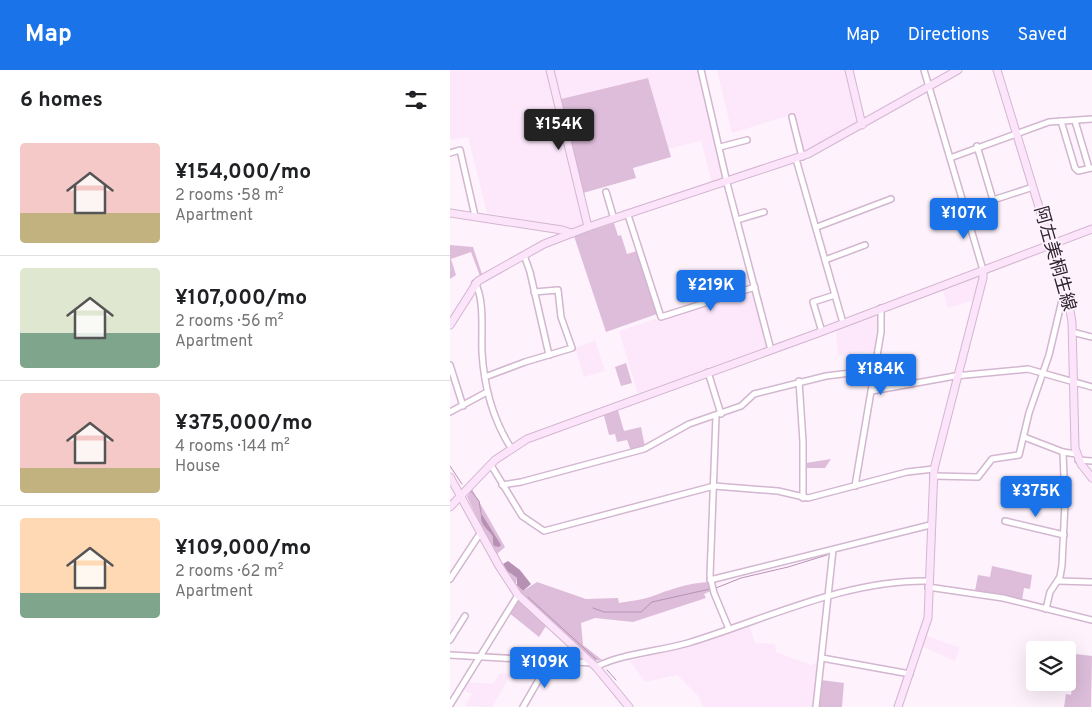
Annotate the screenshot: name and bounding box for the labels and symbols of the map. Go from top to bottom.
pin: ¥154K [524,108,594,151]
pin: ¥107K [929,198,999,240]
street label: 阿左美桐生線 [1028,204,1080,314]
pin: ¥219K [676,270,746,312]
pin: ¥184K [846,354,916,396]
pin: ¥375K [1001,476,1071,518]
pin: ¥109K [510,646,580,689]

